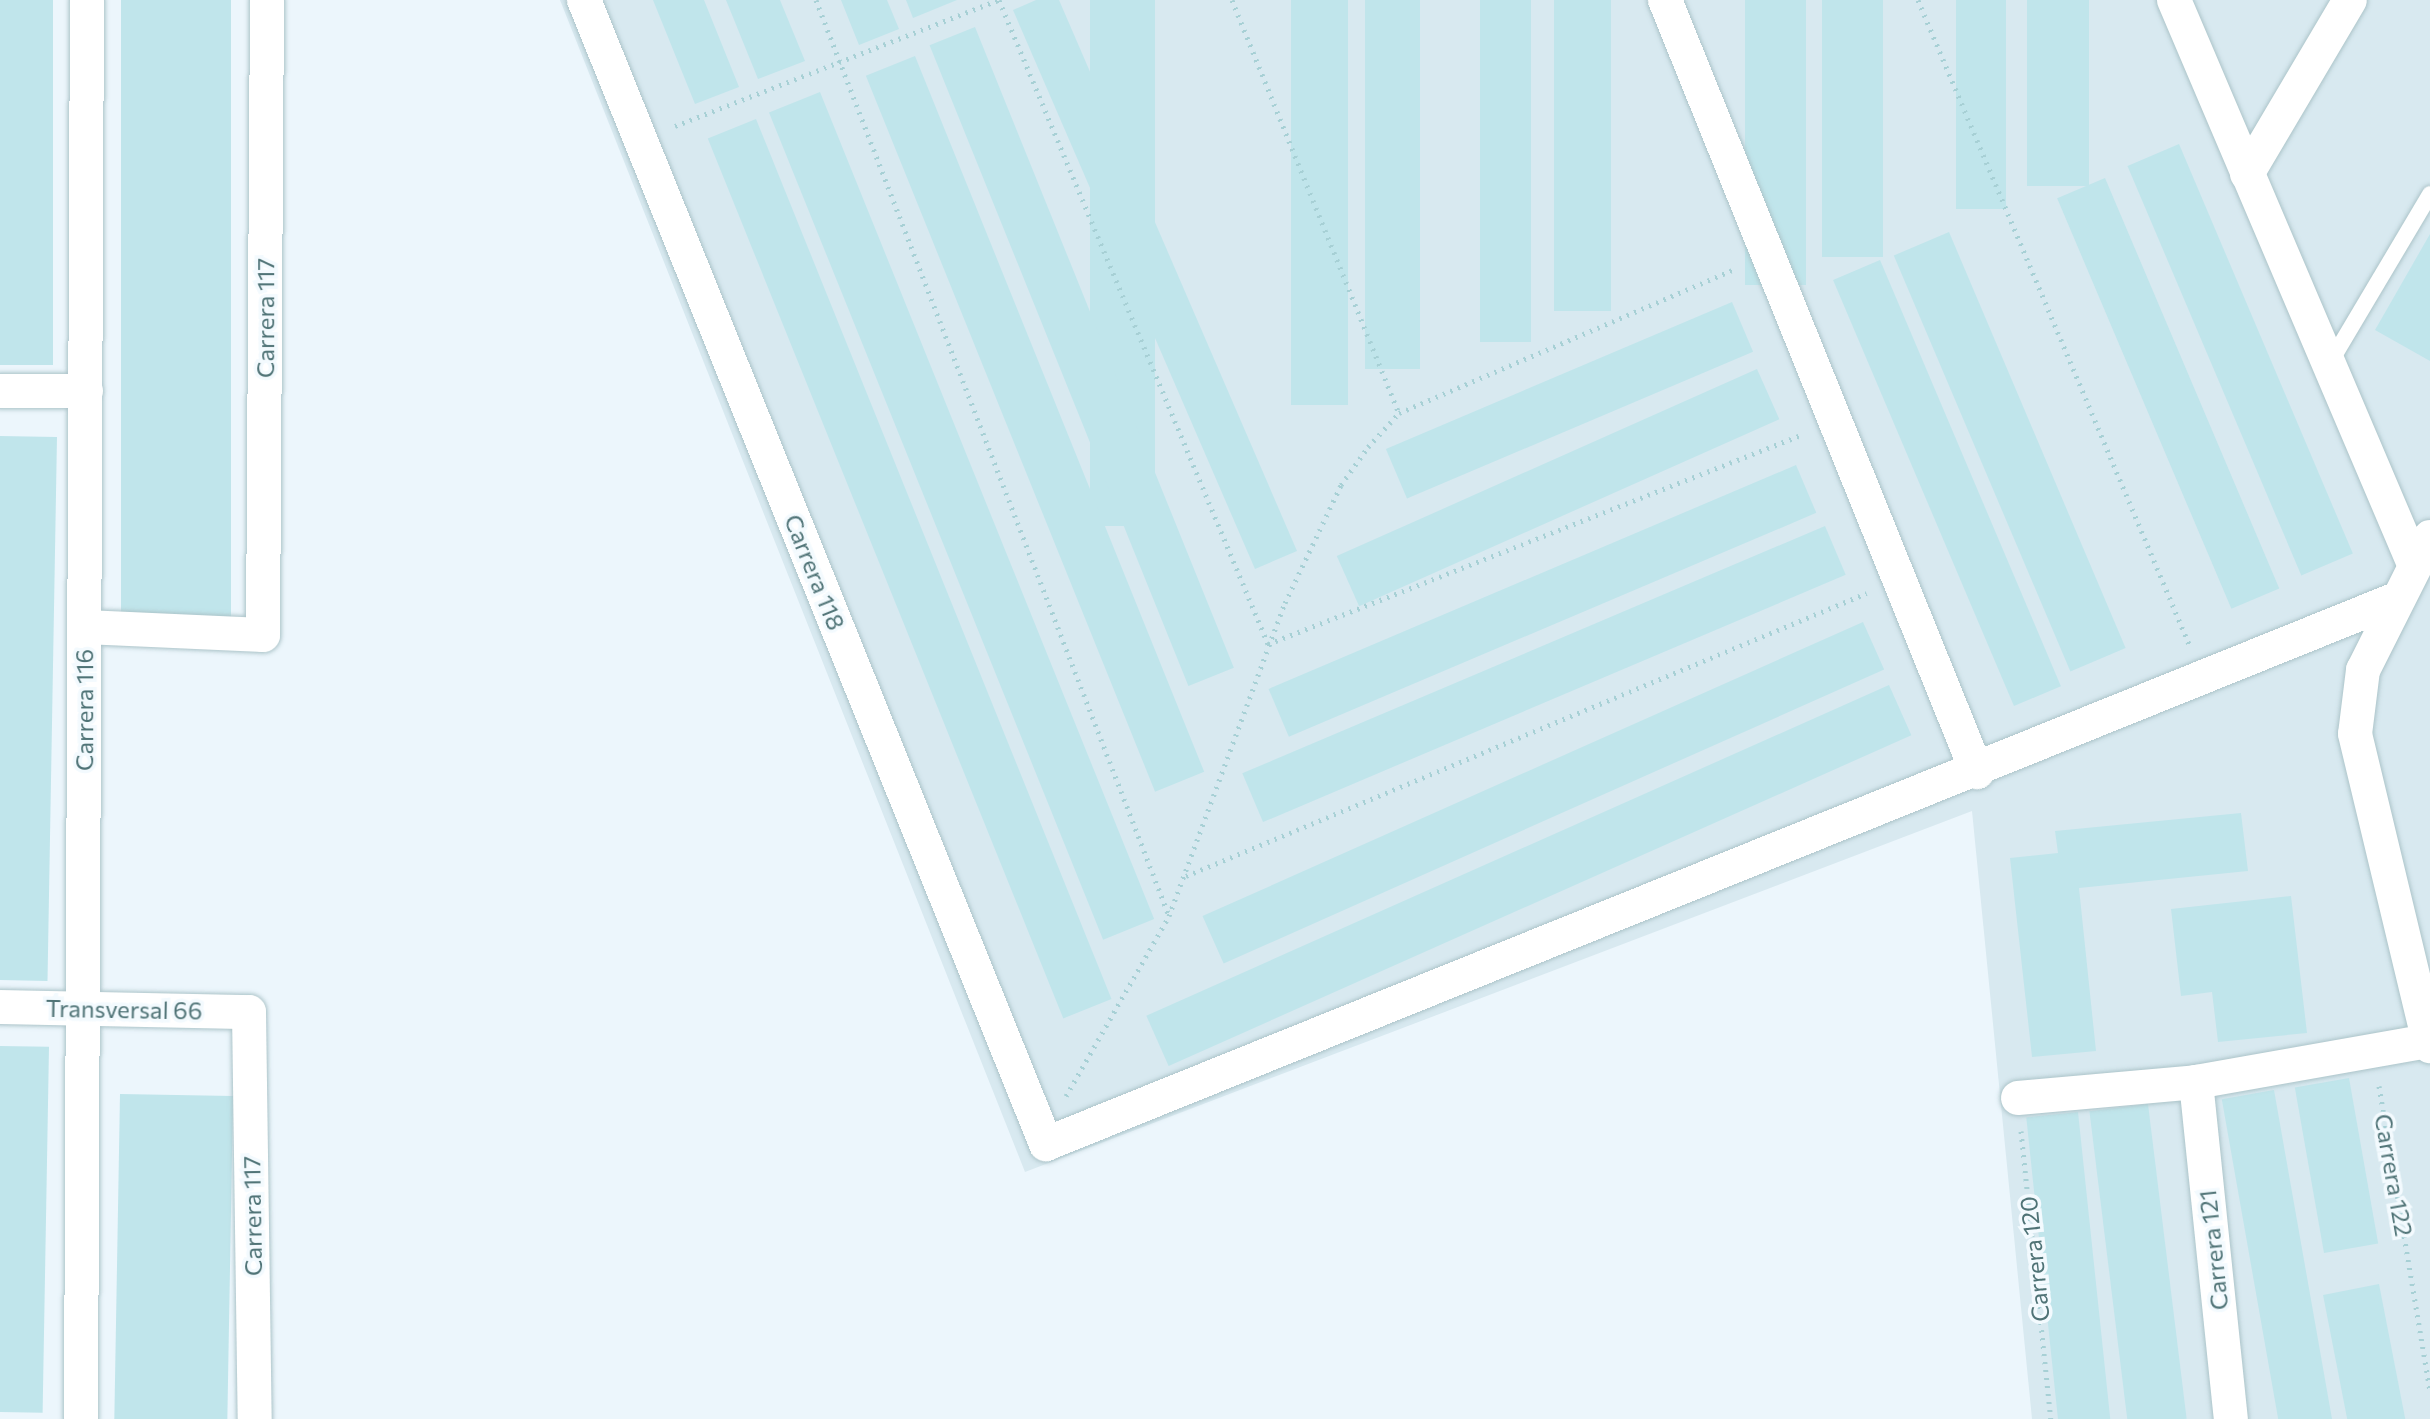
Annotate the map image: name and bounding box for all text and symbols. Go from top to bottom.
street label: Carrera 117 [251,258,279,378]
street label: Carrera 118 [779,510,851,634]
street label: Carrera 116 [70,649,98,771]
street label: Transversal 66 [45,993,203,1025]
street label: Carrera 122 [2369,1112,2419,1238]
street label: Carrera 117 [237,1156,267,1276]
street label: Carrera 121 [2192,1188,2234,1312]
street label: Carrera 120 [2013,1195,2055,1323]

